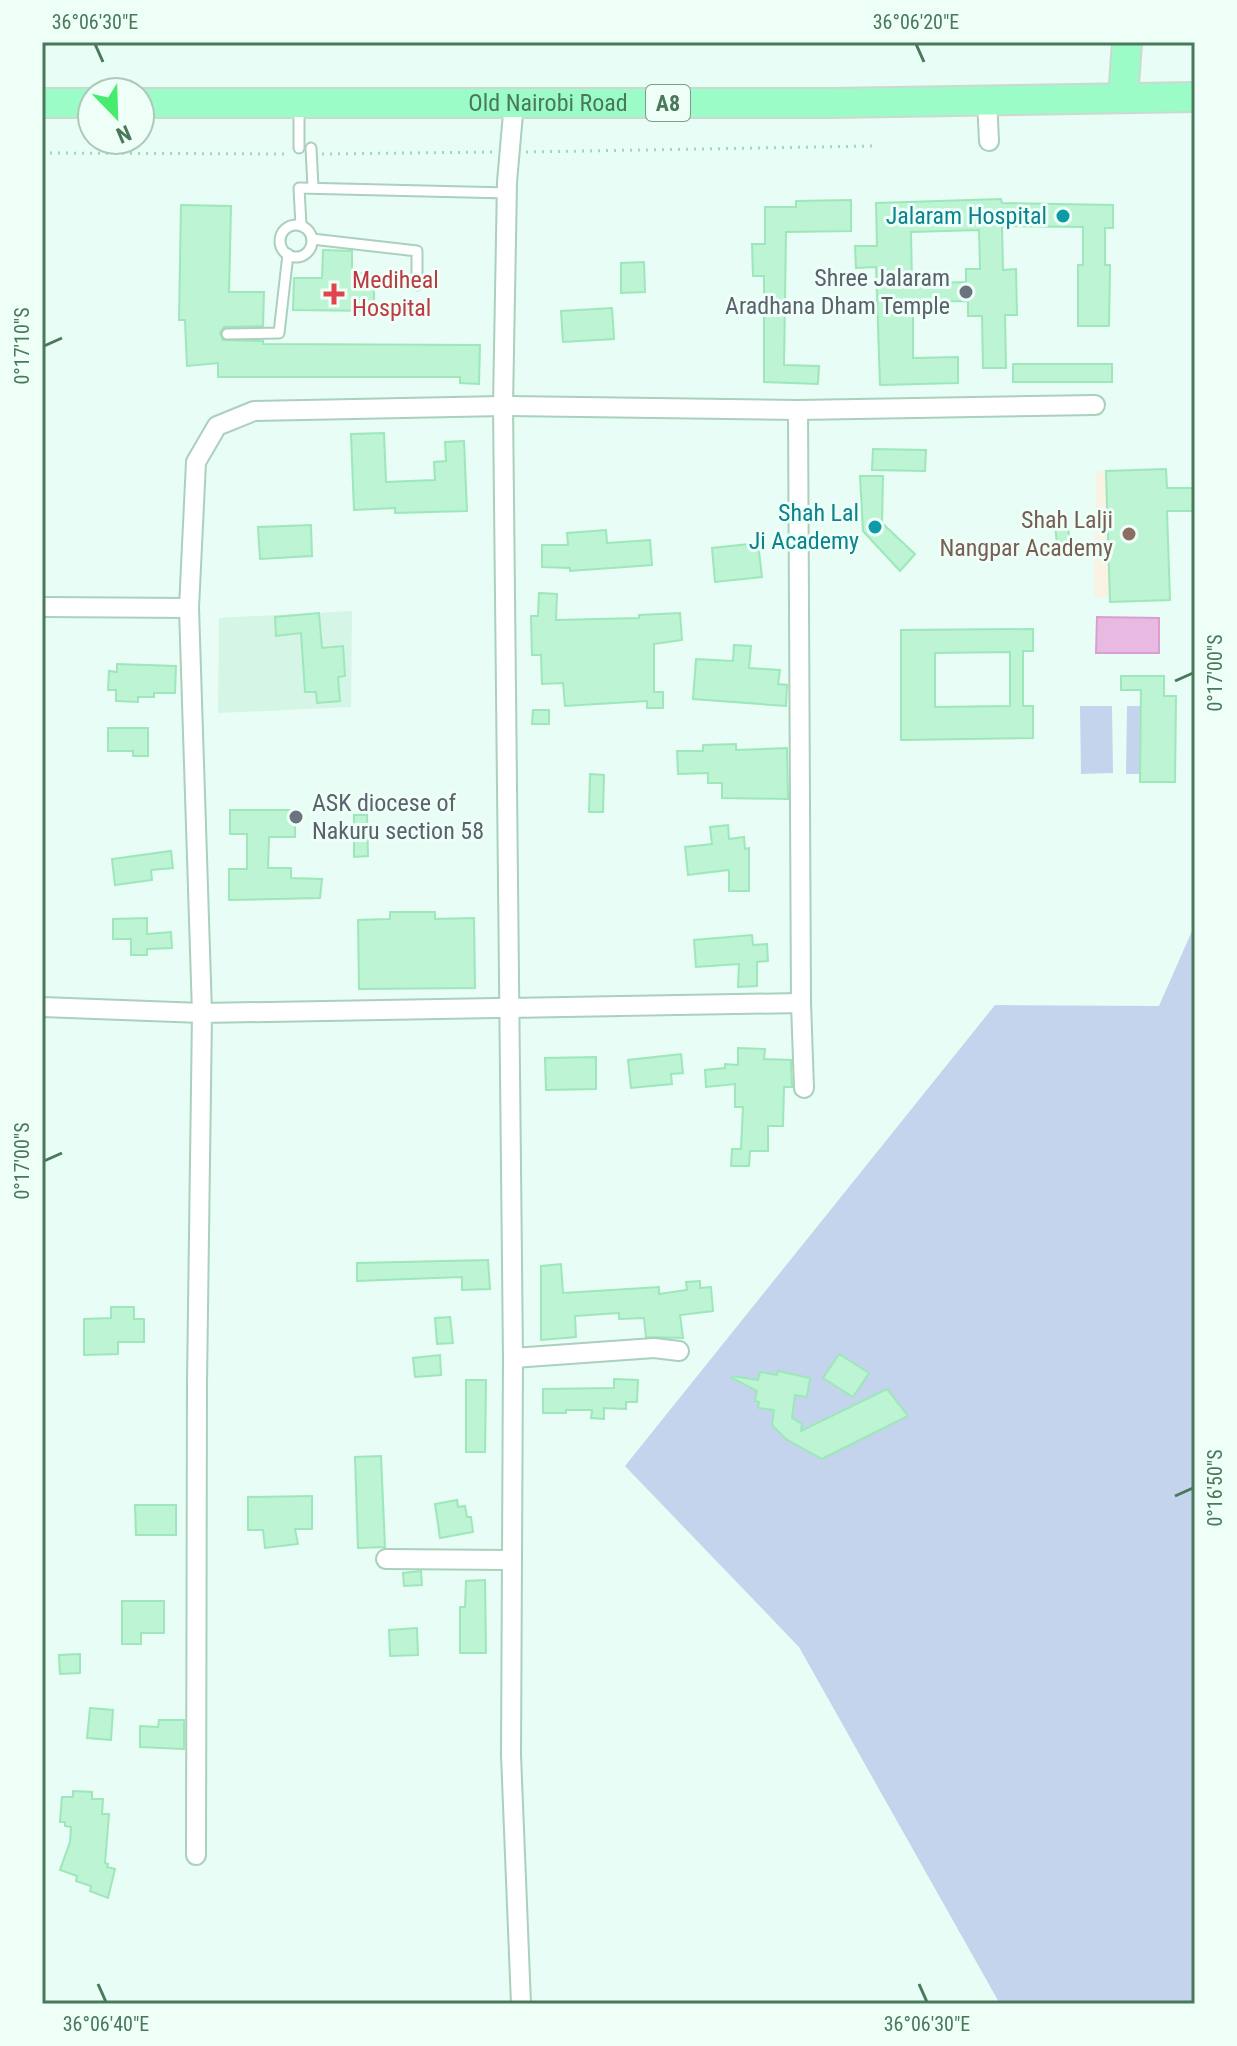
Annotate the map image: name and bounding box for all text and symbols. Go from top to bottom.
text: 36°06'30"E [52,10,138,34]
text: 36°06'20"E [873,10,959,34]
north arrow [76,76,156,156]
road number: A8 [646,85,690,121]
street label: Old Nairobi Road [468,89,628,117]
text: N [113,120,135,148]
place label: Jalaram Hospital [886,202,1047,230]
marker: Jalaram Hospital [1054,207,1072,225]
place label: Shree Jalaram Aradhana Dham Temple [725,264,950,320]
place label: Mediheal Hospital [352,266,439,322]
marker: Mediheal Hospital [323,283,345,305]
marker: Shree Jalaram Aradhana Dham Temple [957,283,975,301]
text: 0°17'10"S [10,307,34,385]
place label: Shah Lal Ji Academy [749,499,859,555]
place label: Shah Lalji Nangpar Academy [939,506,1113,562]
marker: Shah Lal Ji Academy [866,518,884,536]
marker: Shah Lalji Nangpar Academy [1120,525,1138,543]
text: 0°17'00"S [1203,634,1227,712]
place label: ASK diocese of Nakuru section 58 [312,789,484,845]
marker: ASK diocese of Nakuru section 58 [287,808,305,826]
text: 0°17'00"S [10,1122,34,1200]
text: 0°16'50"S [1203,1449,1227,1527]
text: 36°06'40"E [63,2012,149,2036]
text: 36°06'30"E [884,2012,970,2036]

